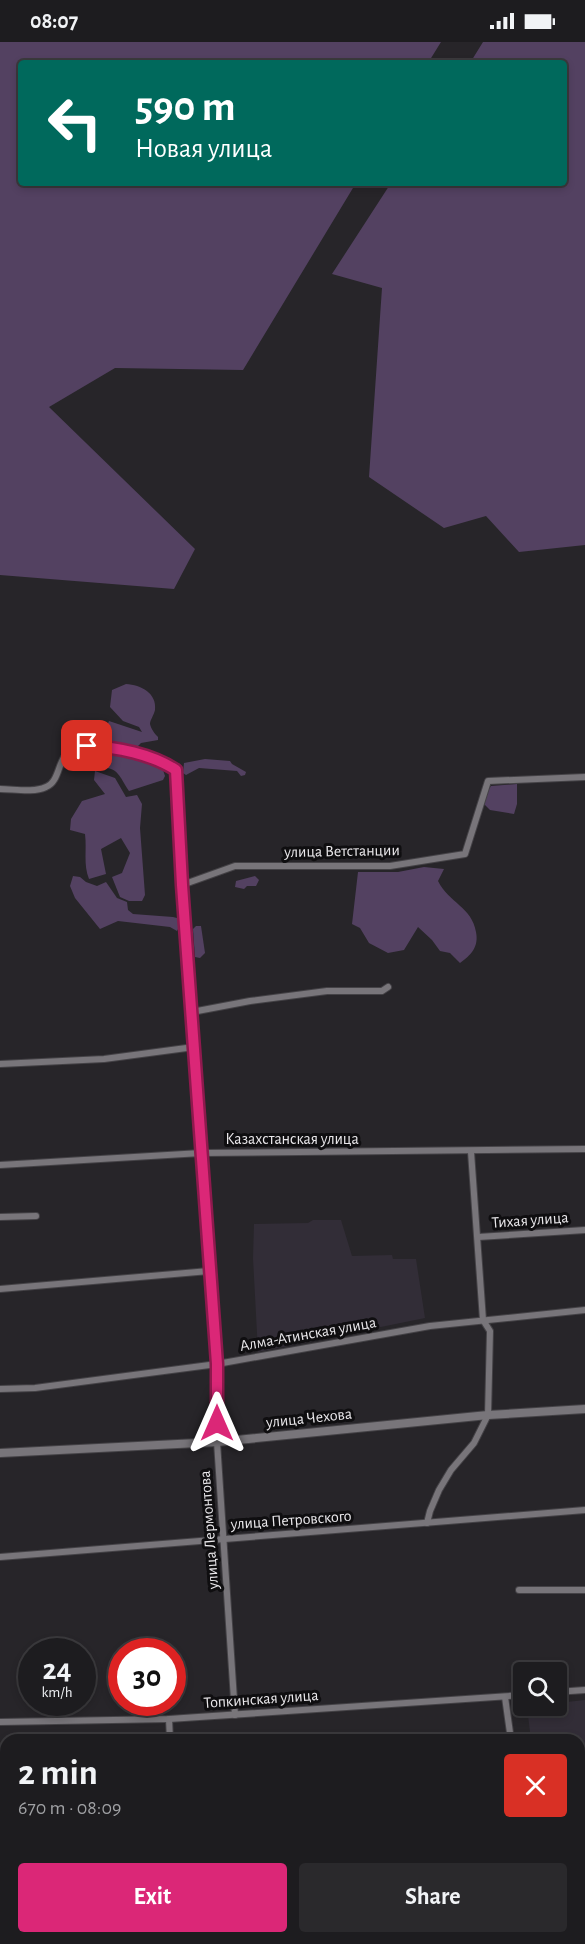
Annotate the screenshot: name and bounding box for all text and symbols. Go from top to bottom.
text: 08:07 [30,10,78,32]
icon: left [36,84,114,162]
text: 590 m [135,86,236,128]
text: Новая улица [135,135,272,162]
pin [61,720,112,771]
icon: arrive [70,729,103,762]
street label: улица Ветстанции [283,842,400,861]
street label: Казахстанская улица [225,1131,359,1148]
street label: Тихая улица [491,1209,569,1232]
street label: Алма-Атинская улица [239,1314,378,1355]
position arrow [185,1391,249,1455]
street label: улица Чехова [264,1406,353,1432]
street label: улица Лермонтова [197,1470,222,1591]
street label: улица Петровского [229,1508,352,1533]
speed limit sign: 30 [108,1638,186,1716]
text: 24 [42,1655,72,1685]
map controls [513,1662,567,1716]
button: search [513,1662,567,1716]
text: km/h [42,1685,72,1700]
street label: Топкинская улица [203,1687,319,1712]
button: close [504,1754,567,1817]
text: 2 min [18,1755,98,1791]
text: 670 m · 08:09 [18,1798,121,1818]
button: Exit [18,1863,287,1932]
button: Share [299,1863,567,1932]

